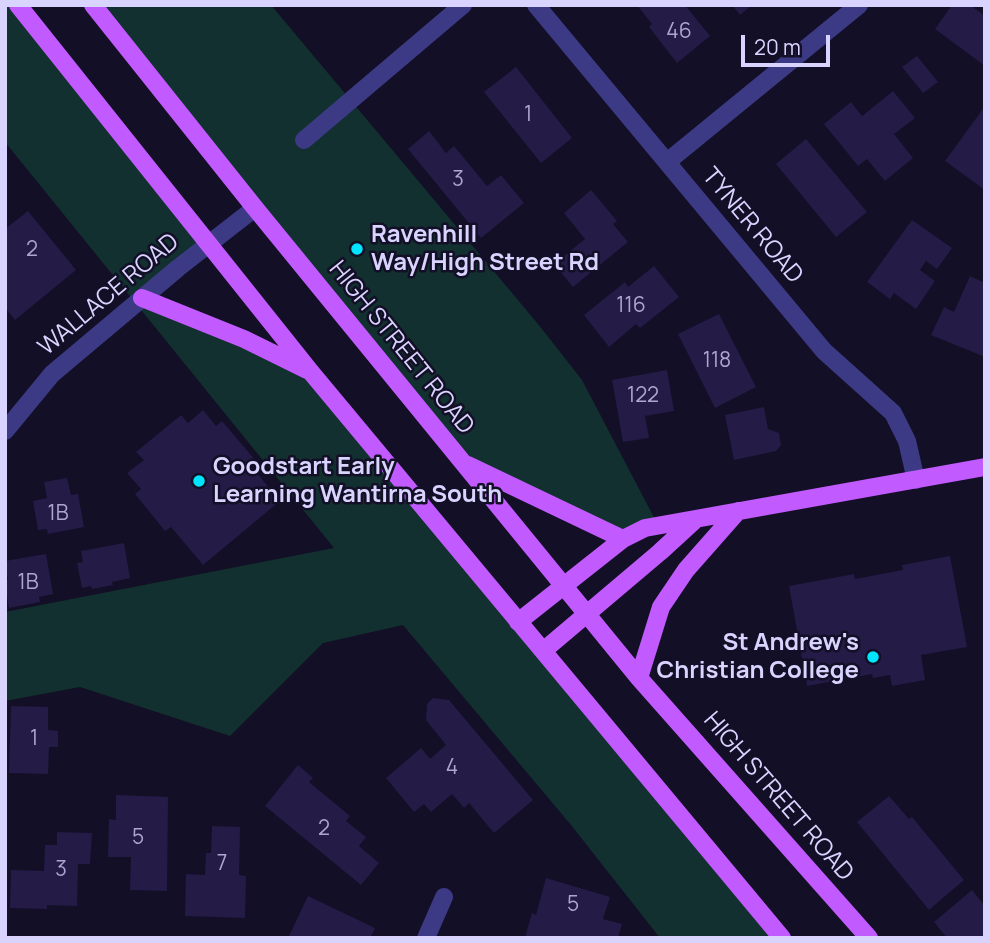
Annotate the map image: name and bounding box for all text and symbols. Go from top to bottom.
house number: 46 [666,19,692,45]
scale bar [745,21,834,65]
text: 20 m [754,33,801,61]
house number: 1 [524,102,532,128]
street label: TYNER ROAD [695,162,809,290]
house number: 3 [452,167,464,193]
place label: Ravenhill Way/High Street Rd [371,221,599,277]
street label: WALLACE ROAD [33,228,185,362]
house number: 2 [26,237,38,263]
marker: Ravenhill Way/High Street Rd [349,241,365,257]
street label: HIGH STREET ROAD [322,256,480,440]
house number: 116 [616,293,646,319]
house number: 118 [703,348,731,374]
house number: 122 [627,383,659,409]
place label: Goodstart Early Learning Wantirna South [213,453,502,509]
marker: Goodstart Early Learning Wantirna South [191,473,207,489]
house number: 1B [47,501,69,527]
house number: 1B [17,570,39,596]
place label: St Andrew's Christian College [657,629,859,685]
marker: St Andrew's Christian College [865,649,881,665]
street label: HIGH STREET ROAD [697,707,859,887]
house number: 1 [30,726,38,752]
house number: 4 [446,755,458,781]
house number: 2 [318,816,330,842]
house number: 5 [132,825,144,851]
house number: 7 [217,851,227,877]
house number: 3 [55,857,67,883]
house number: 5 [567,892,579,918]

